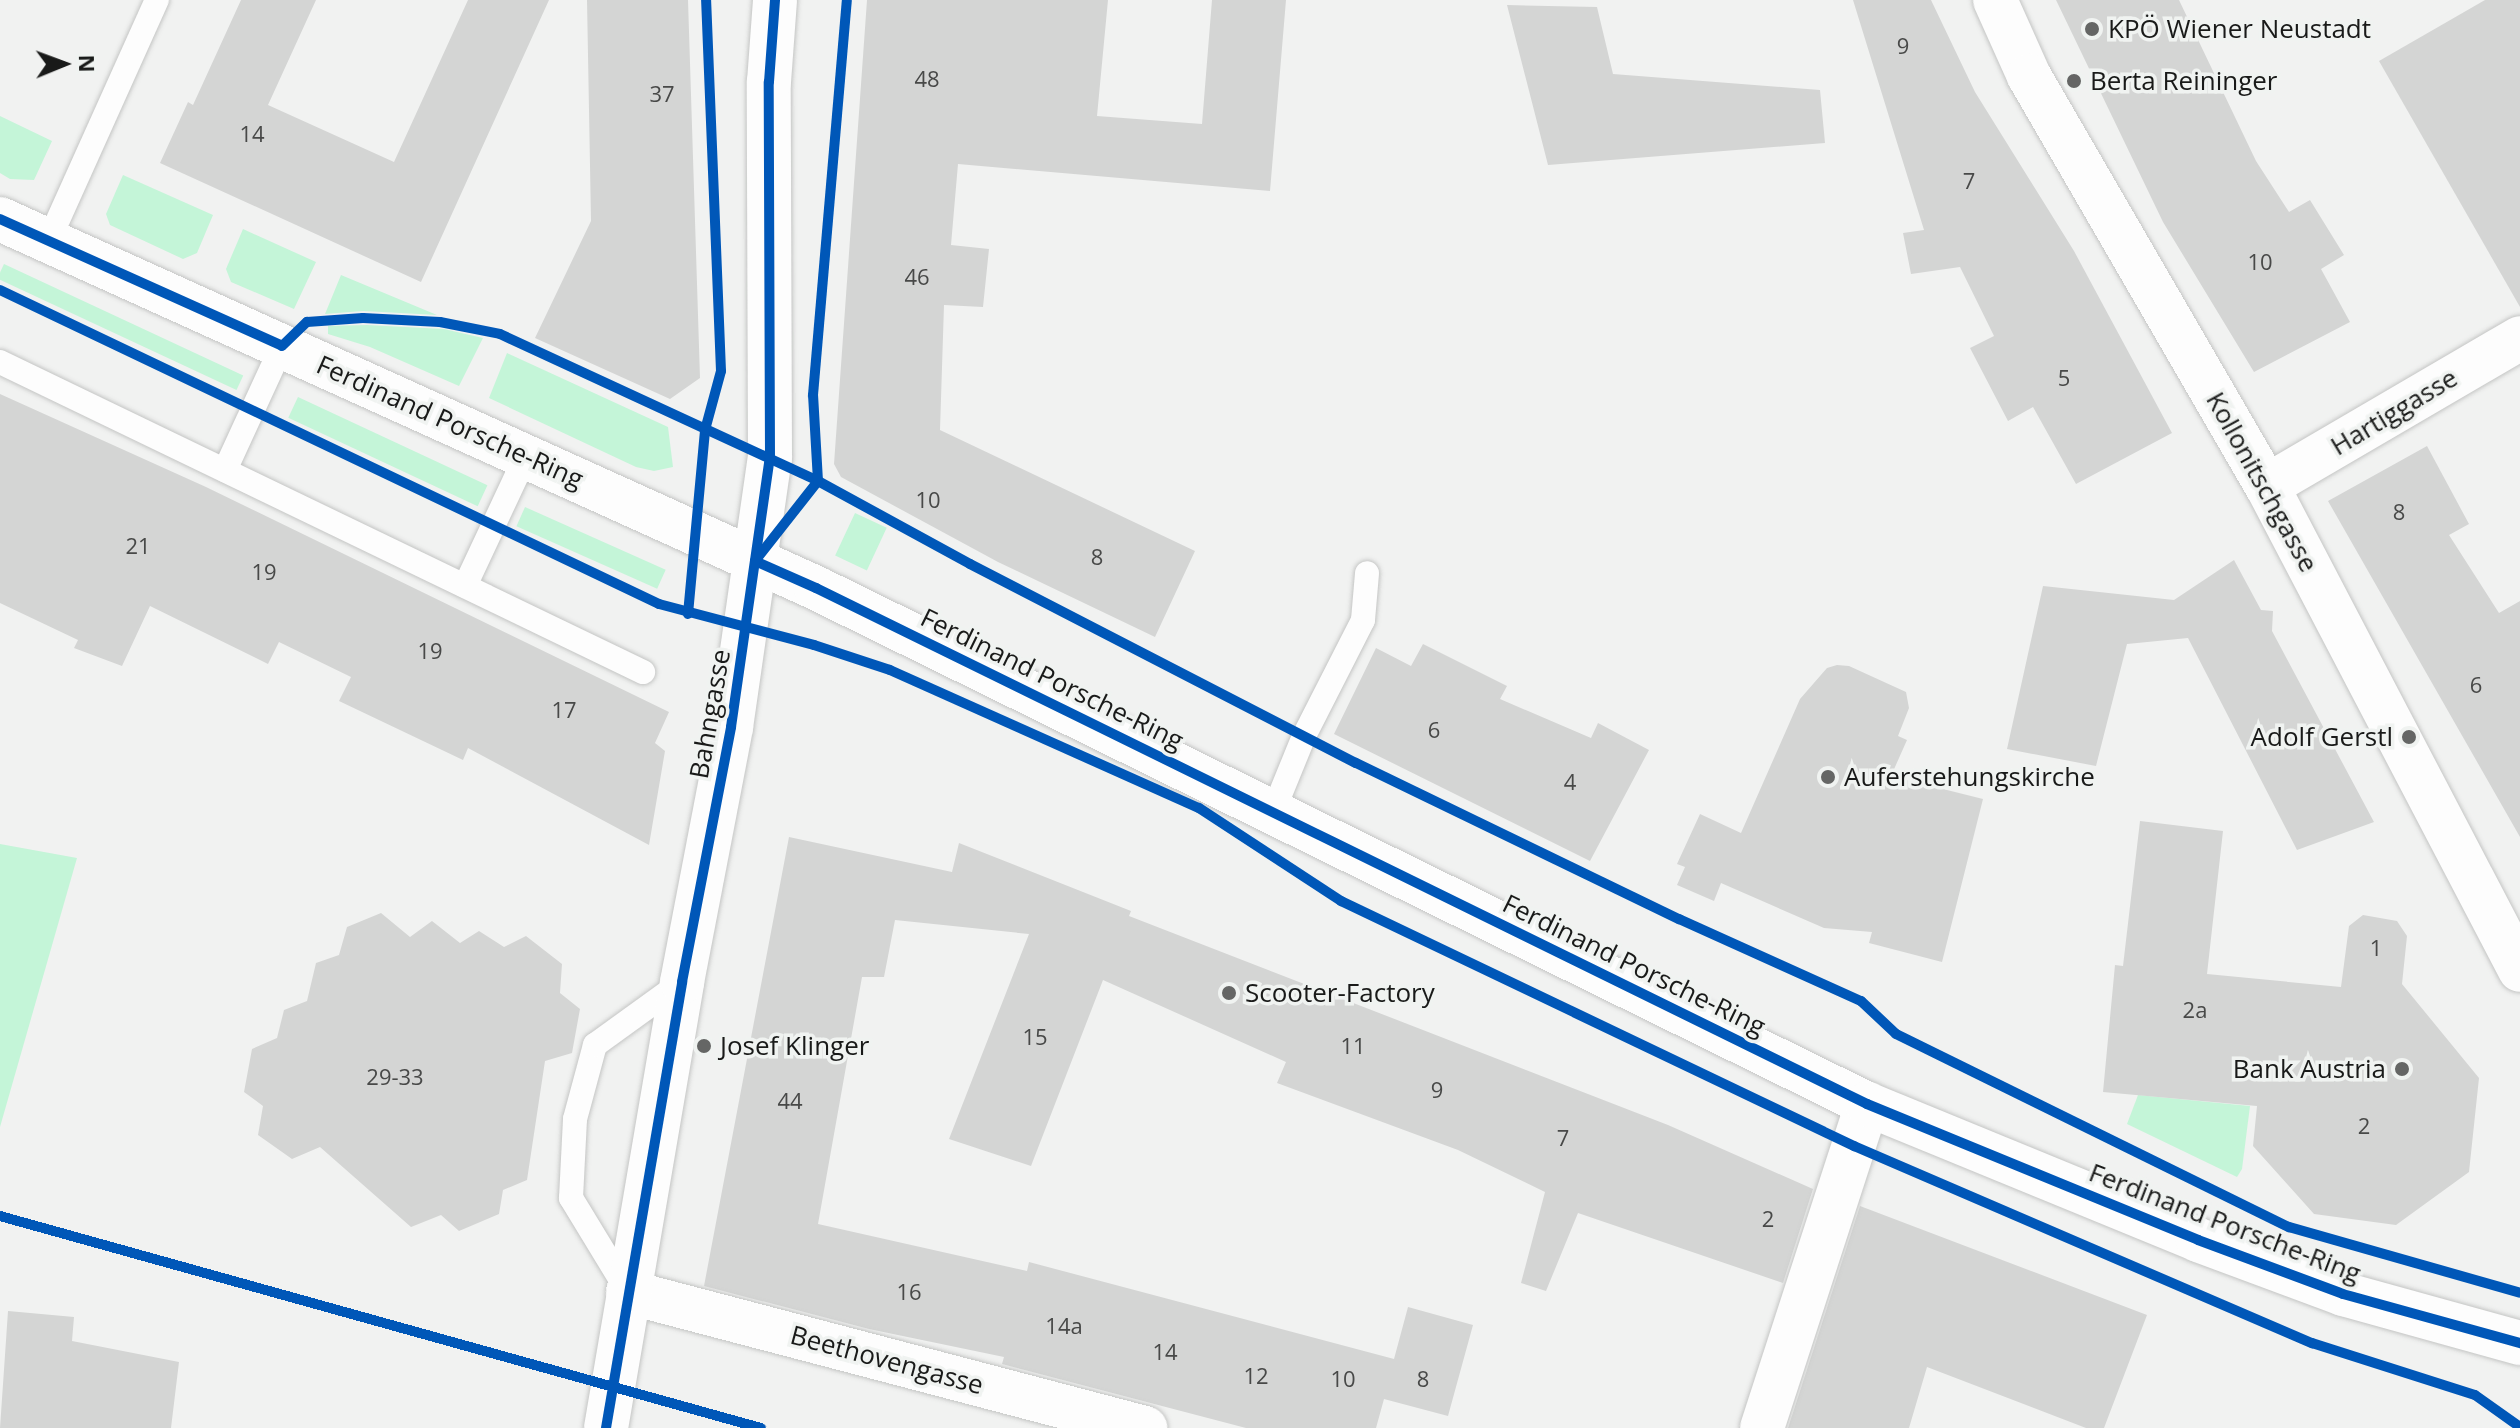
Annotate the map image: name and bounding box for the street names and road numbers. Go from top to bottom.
street label: Ferdinand Porsche-Ring [312,349,588,495]
street label: Hartiggasse [2325,362,2463,462]
street label: Kollonitschgasse [2200,387,2324,577]
street label: Ferdinand Porsche-Ring [916,602,1188,756]
street label: Bahngasse [683,647,737,781]
street label: Ferdinand Porsche-Ring [1498,888,1770,1042]
street label: Ferdinand Porsche-Ring [2085,1157,2365,1289]
street label: Beethovengasse [787,1319,987,1401]

